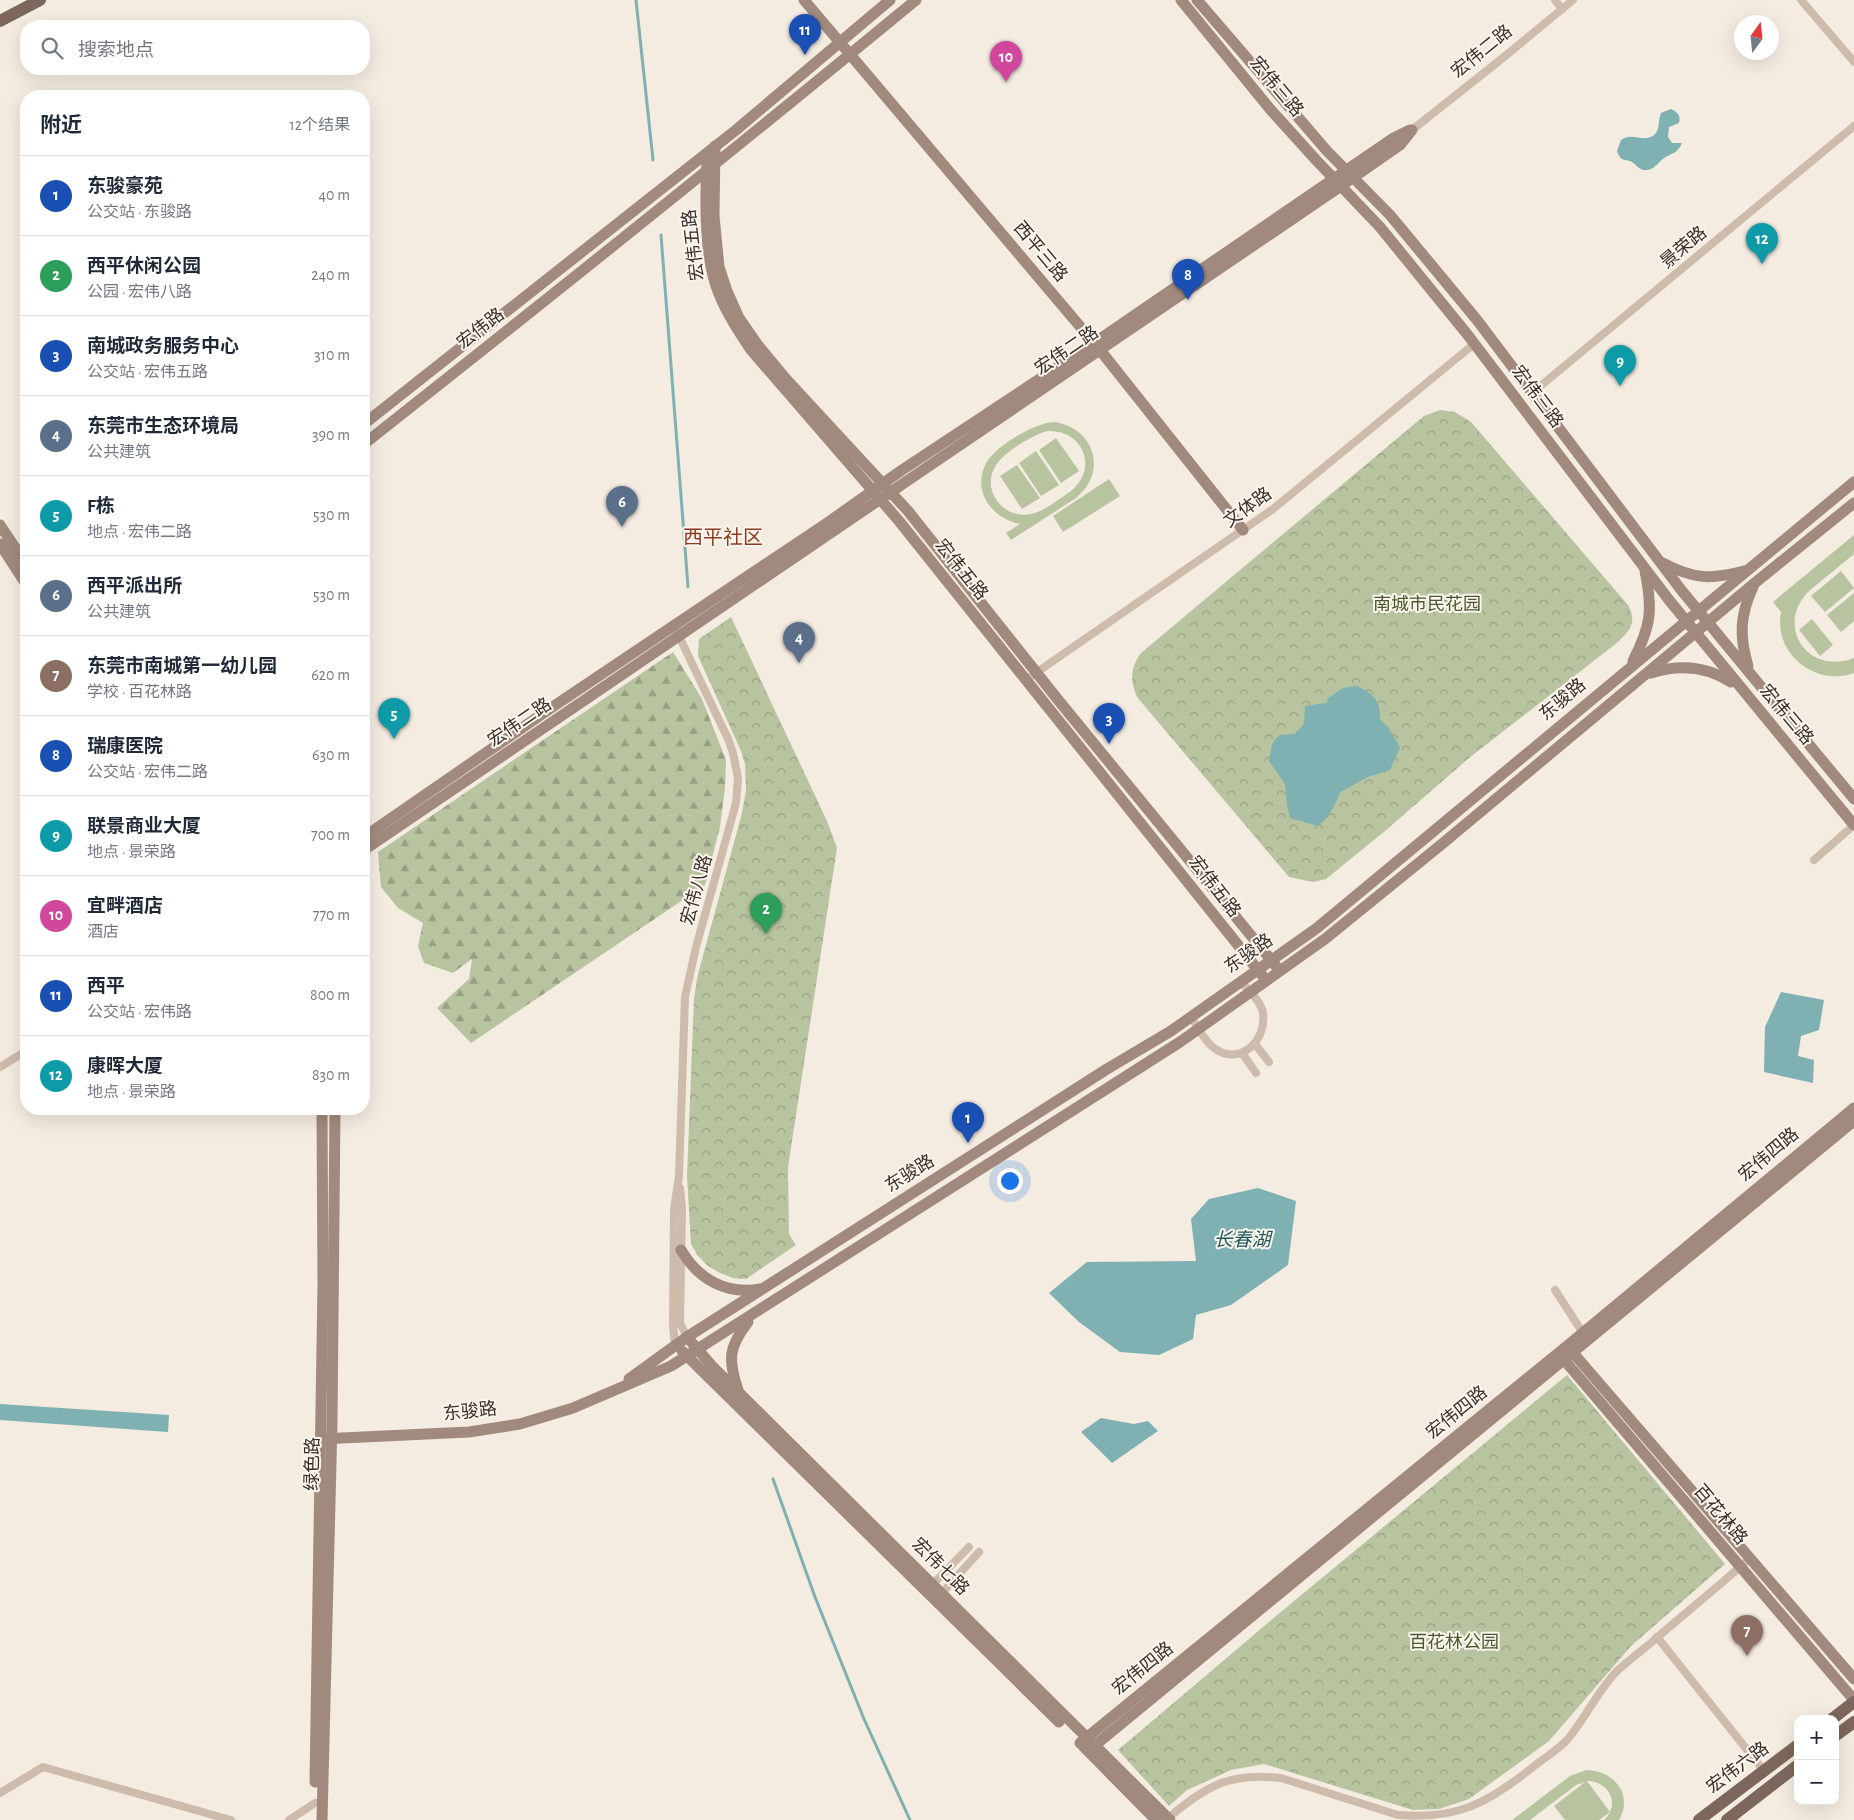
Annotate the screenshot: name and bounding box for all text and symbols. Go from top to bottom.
pin: 11 [789,14,821,55]
north arrow [1734,15,1779,60]
search box [20,20,370,75]
street label: 宏伟二路 [1447,21,1516,82]
icon: search [38,34,66,62]
text: 搜索地点 [78,41,154,60]
pin: 10 [990,41,1022,82]
street label: 宏伟三路 [1246,52,1308,120]
text: 附近 [40,115,82,136]
text: 12个结果 [289,117,350,133]
text: 东骏豪苑 [87,177,163,196]
text: 1 [53,187,59,203]
text: 40 m [318,187,350,203]
text: 公交站 · 东骏路 [87,204,192,220]
street label: 宏伟五路 [679,208,707,282]
street label: 西平三路 [1010,217,1072,285]
street label: 景荣路 [1656,222,1710,272]
pin: 12 [1746,223,1778,264]
text: 西平休闲公园 [87,257,201,276]
pin: 8 [1172,259,1204,300]
text: 2 [52,267,60,283]
text: 240 m [311,267,350,283]
text: 公园 · 宏伟八路 [87,284,192,300]
street label: 宏伟路 [453,304,508,353]
street label: 宏伟二路 [1031,322,1102,379]
text: 南城政务服务中心 [87,337,239,356]
pin: 9 [1604,345,1636,386]
text: 3 [53,347,59,363]
text: 310 m [314,347,350,363]
street label: 宏伟三路 [1508,362,1567,431]
text: 公交站 · 宏伟五路 [87,364,208,380]
text: 东莞市生态环境局 [87,417,239,436]
text: 4 [52,427,60,443]
text: 390 m [312,427,350,443]
text: 公共建筑 [87,444,151,460]
street label: 文体路 [1220,483,1275,531]
pin: 6 [606,486,638,527]
text: F栋 [87,497,115,516]
text: 5 [53,507,59,523]
text: 530 m [313,507,350,523]
text: 地点 · 宏伟二路 [87,524,192,540]
district label: 西平社区 [683,527,763,548]
street label: 宏伟五路 [931,535,992,604]
text: 西平派出所 [87,577,182,596]
text: 6 [52,587,60,603]
text: 530 m [313,587,350,603]
park label: 南城市民花园 [1373,594,1481,614]
text: 公共建筑 [87,604,151,620]
pin: 4 [783,622,815,663]
text: 东莞市南城第一幼儿园 [87,657,277,676]
text: 7 [53,667,59,683]
text: 620 m [311,667,350,683]
street label: 东骏路 [1535,674,1589,724]
street label: 宏伟三路 [1756,680,1818,748]
text: 学校 · 百花林路 [87,684,192,700]
street label: 宏伟二路 [484,694,555,751]
pin: 5 [378,698,410,739]
pin: 3 [1093,703,1125,744]
text: 瑞康医院 [87,737,163,756]
text: 8 [52,747,60,763]
text: 630 m [312,747,350,763]
text: 公交站 · 宏伟二路 [87,764,208,780]
text: 联景商业大厦 [87,817,201,836]
text: 9 [52,827,60,843]
text: 700 m [311,827,350,843]
text: 地点 · 景荣路 [87,844,176,860]
street label: 宏伟八路 [677,852,716,927]
street label: 宏伟五路 [1185,852,1245,921]
pin: 2 [750,893,782,934]
text: 宜畔酒店 [87,897,163,916]
text: 10 [49,907,63,923]
text: 770 m [313,907,350,923]
text: 酒店 [87,924,119,940]
street label: 东骏路 [1221,930,1276,977]
text: 西平 [87,977,125,996]
text: 11 [50,987,62,1003]
text: 800 m [310,987,350,1003]
text: 公交站 · 宏伟路 [87,1004,192,1020]
text: 康晖大厦 [87,1057,163,1076]
text: 12 [49,1067,63,1083]
text: 830 m [312,1067,350,1083]
text: 地点 · 景荣路 [87,1084,176,1100]
pin: 1 [952,1102,984,1143]
street label: 宏伟四路 [1734,1123,1802,1185]
street label: 东骏路 [881,1150,938,1196]
your location [997,1168,1023,1194]
water label: 长春湖 [1213,1230,1273,1250]
street label: 宏伟四路 [1422,1382,1491,1443]
street label: 东骏路 [442,1398,498,1424]
street label: 绿色路 [302,1437,322,1491]
street label: 百花林路 [1690,1480,1752,1548]
street label: 宏伟七路 [908,1534,973,1599]
pin: 7 [1731,1615,1763,1656]
park label: 百花林公园 [1409,1632,1499,1652]
street label: 宏伟四路 [1108,1638,1177,1699]
map controls [1794,1715,1839,1805]
button: + [1794,1715,1839,1760]
street label: 宏伟六路 [1703,1738,1772,1797]
button: − [1794,1760,1839,1805]

